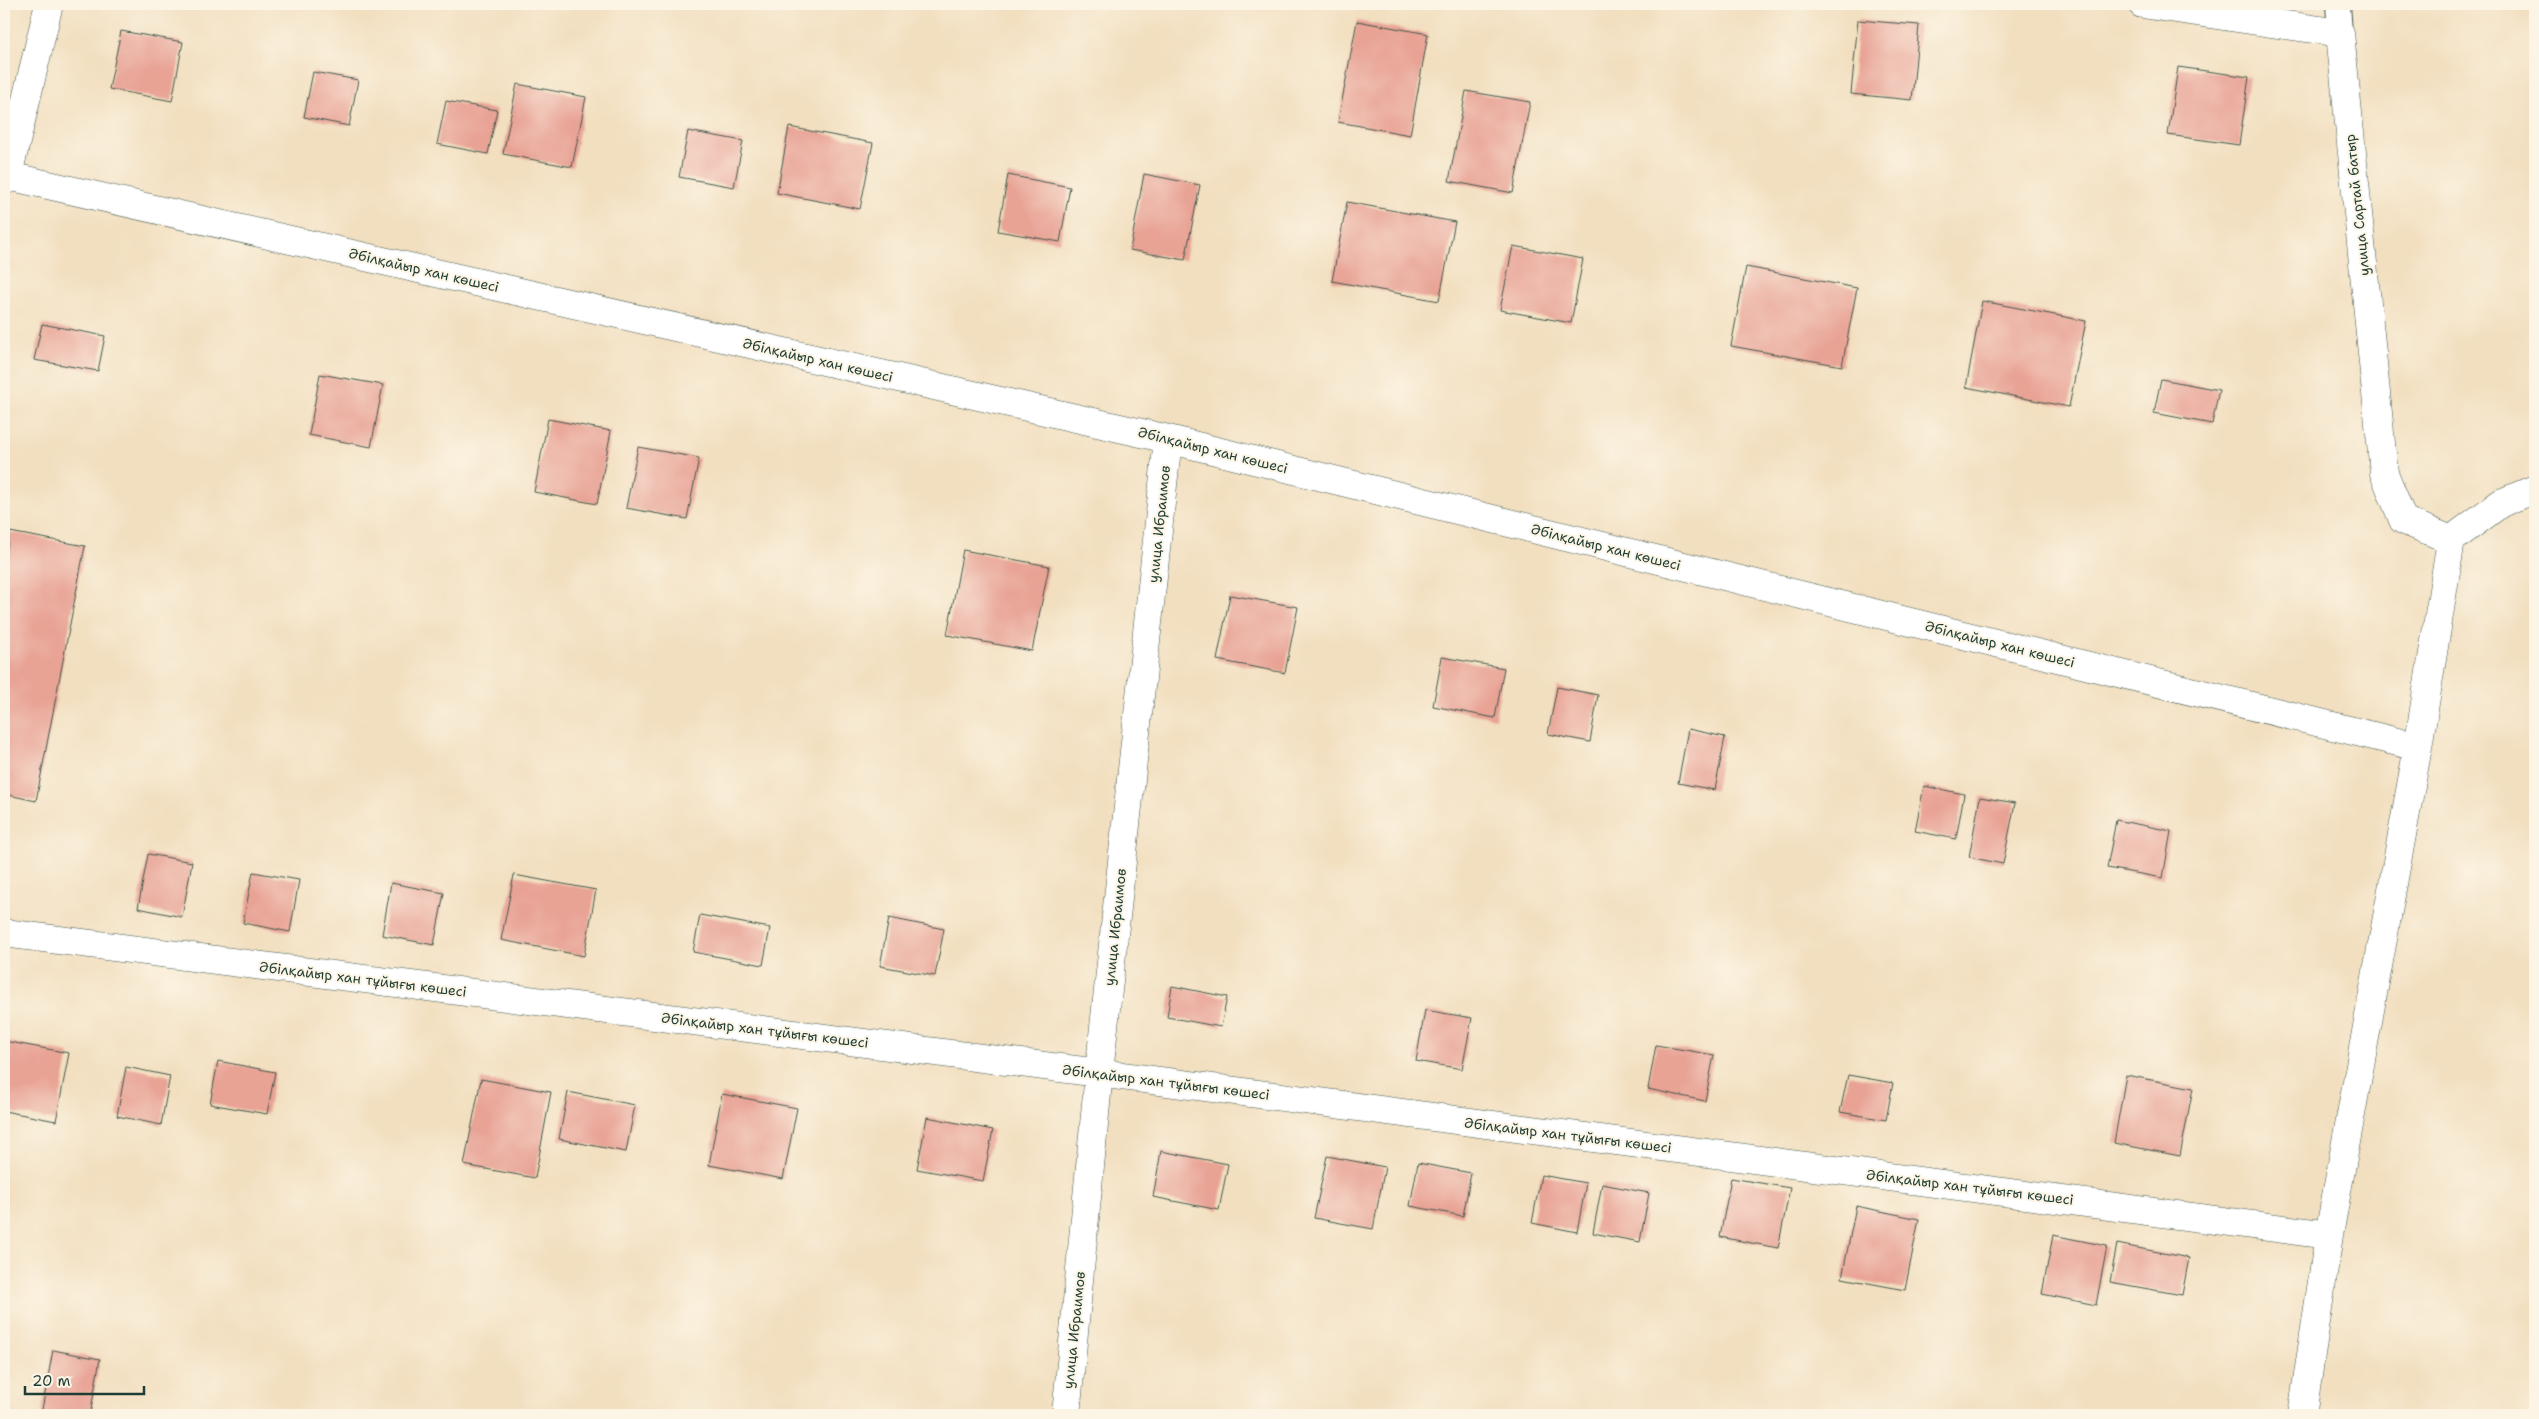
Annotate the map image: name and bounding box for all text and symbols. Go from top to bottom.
street label: улица Сартай батыр [2341,133,2373,277]
street label: Әбілқайыр хан көшесі [347,244,501,296]
street label: Әбілқайыр хан көшесі [741,334,895,386]
street label: Әбілқайыр хан көшесі [1136,423,1290,477]
street label: улица Ибраимов [1144,464,1174,584]
street label: Әбілқайыр хан көшесі [1529,520,1683,574]
street label: Әбілқайыр хан көшесі [1923,617,2077,671]
street label: улица Ибраимов [1100,867,1130,987]
street label: Әбілқайыр хан тұйығы көшесі [258,957,468,1001]
street label: Әбілқайыр хан тұйығы көшесі [660,1008,870,1052]
street label: Әбілқайыр хан тұйығы көшесі [1061,1060,1271,1104]
street label: Әбілқайыр хан тұйығы көшесі [1463,1113,1673,1157]
street label: Әбілқайыр хан тұйығы көшесі [1865,1165,2075,1209]
street label: улица Ибраимов [1059,1270,1089,1390]
scale bar [25,1364,144,1396]
text: 20 m [32,1371,71,1391]

